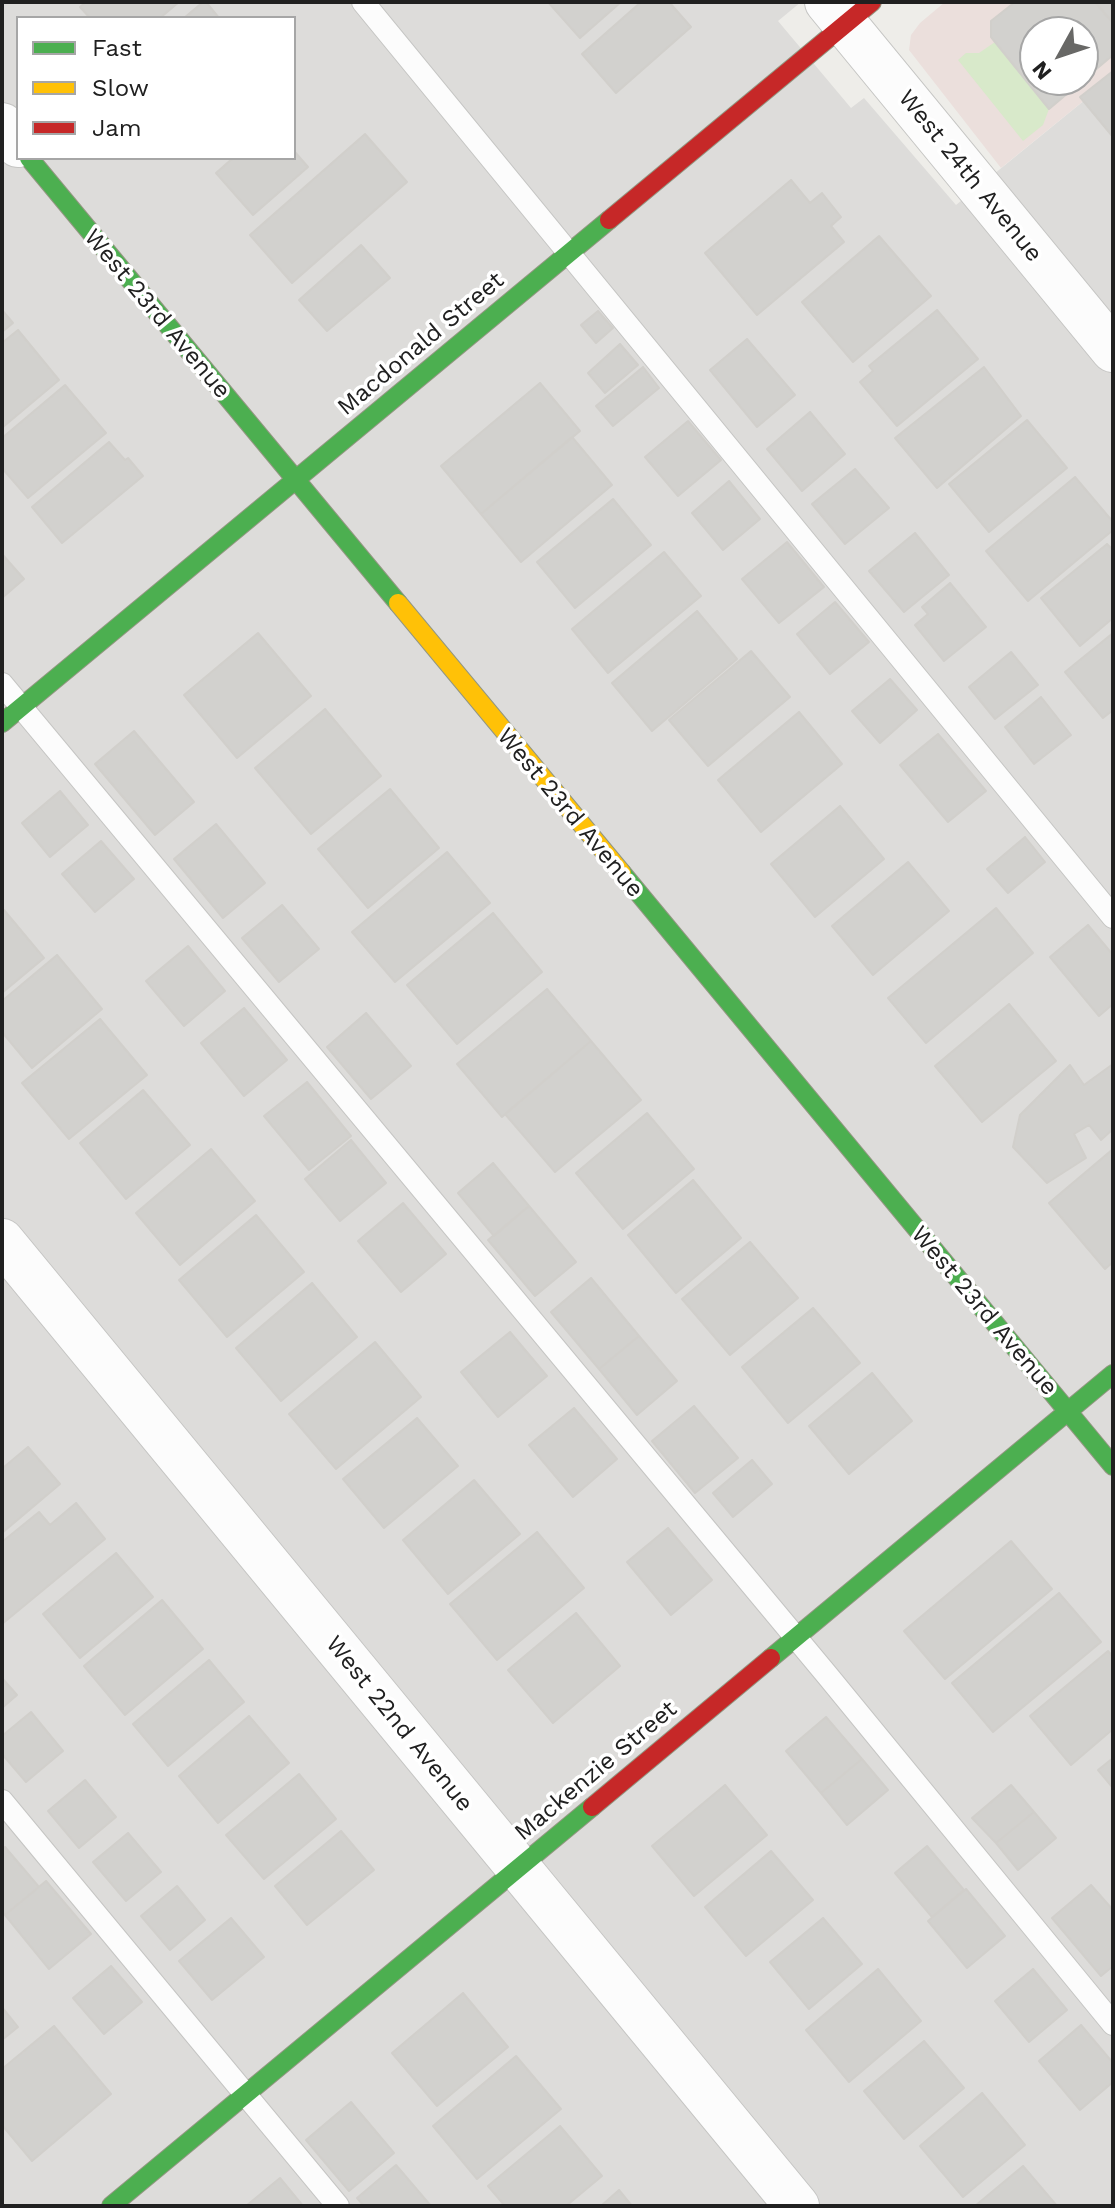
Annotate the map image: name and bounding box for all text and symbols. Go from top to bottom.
legend [16,16,296,160]
north arrow [1019,16,1099,96]
text: Fast [92,34,142,62]
text: N [1027,56,1057,85]
text: Slow [92,74,149,102]
street label: West 24th Avenue [892,84,1048,268]
text: Jam [92,114,142,142]
street label: West 23rd Avenue [78,223,236,405]
street label: Macdonald Street [332,266,510,422]
street label: West 23rd Avenue [491,722,649,904]
street label: West 23rd Avenue [905,1220,1063,1402]
street label: West 22nd Avenue [319,1630,479,1818]
street label: Mackenzie Street [509,1695,683,1847]

